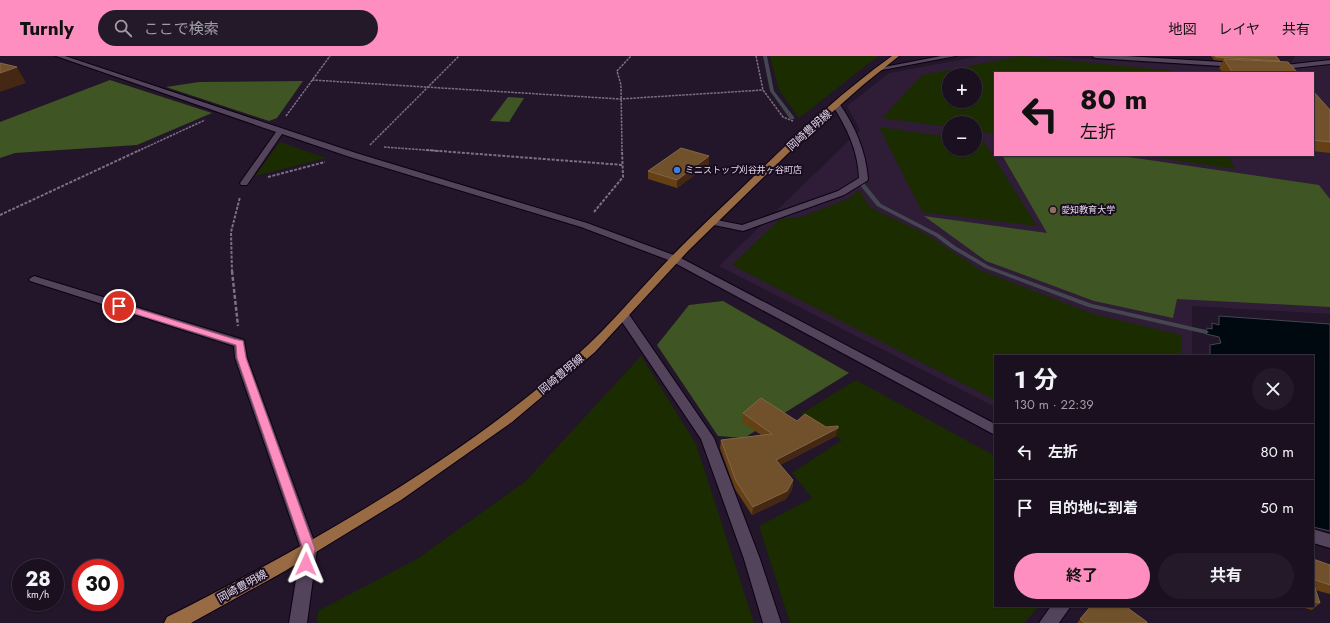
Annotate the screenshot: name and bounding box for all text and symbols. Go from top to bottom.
search box [98,10,378,46]
text: Turnly [20,15,74,42]
icon: search [112,17,134,39]
text: ここで検索 [144,18,219,40]
text: 地図 [1168,19,1196,39]
text: レイヤ [1218,19,1260,39]
text: 共有 [1282,19,1310,39]
map controls [942,68,982,156]
button: + [942,68,982,108]
text: 80 m [1080,79,1147,120]
icon: left [1014,88,1066,140]
street label: 岡崎豊明線 [783,106,835,154]
button: − [942,116,982,156]
text: 左折 [1080,119,1116,145]
place label: ミニストップ刈谷井ヶ谷町店 [685,163,802,176]
marker: ミニストップ刈谷井ヶ谷町店 [672,165,682,175]
place label: 愛知教育大学 [1061,203,1115,216]
marker: 愛知教育大学 [1048,205,1058,215]
pin [102,289,136,323]
icon: arrive [108,295,130,317]
street label: 岡崎豊明線 [535,350,587,398]
text: 1 分 [1014,362,1057,397]
button: close [1252,368,1294,410]
text: 130 m · 22:39 [1014,395,1094,414]
icon: left [1014,441,1036,463]
text: 左折 [1048,441,1078,463]
text: 80 m [1261,441,1294,463]
icon: arrive [1014,497,1036,519]
text: 目的地に到着 [1048,497,1138,519]
text: 50 m [1260,497,1294,519]
position arrow [285,543,327,585]
button: 終了 [1014,553,1150,599]
button: 共有 [1158,553,1294,599]
speed limit sign: 30 [72,559,124,611]
text: 28 [25,565,51,594]
street label: 岡崎豊明線 [214,566,270,606]
text: km/h [27,587,49,602]

